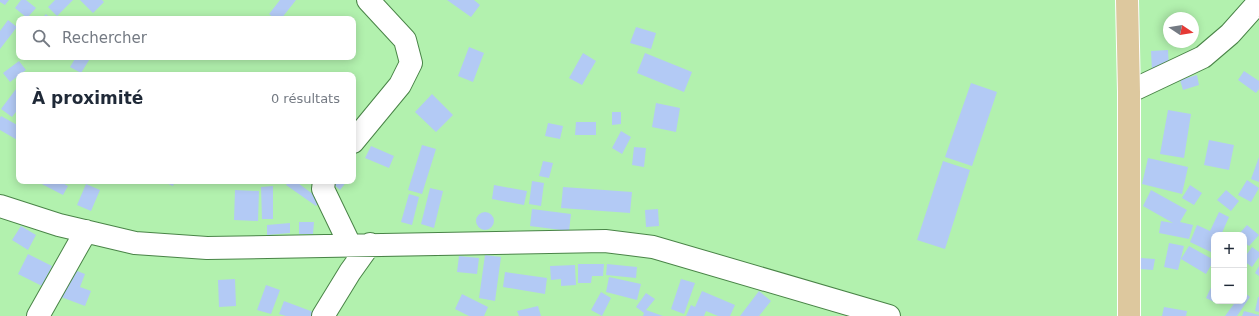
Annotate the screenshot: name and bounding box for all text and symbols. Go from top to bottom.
north arrow [1163,12,1199,48]
search box [16,16,356,60]
icon: search [30,27,52,49]
text: Rechercher [62,29,147,47]
text: À proximité [32,88,143,108]
text: 0 résultats [271,91,340,106]
map controls [1211,232,1247,304]
button: + [1211,232,1247,268]
button: − [1211,268,1247,304]

